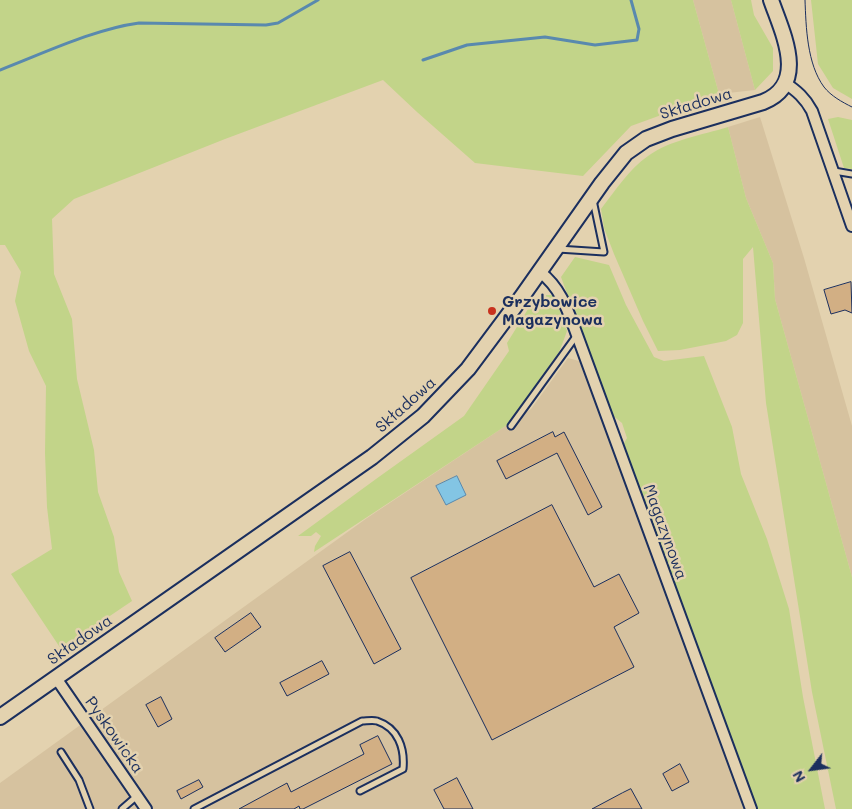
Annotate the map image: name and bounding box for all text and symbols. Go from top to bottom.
street label: Składowa [658,84,734,124]
place label: Grzybowice Magazynowa [502,292,603,330]
marker: Grzybowice Magazynowa [486,305,498,317]
street label: Składowa [372,373,440,437]
street label: Magazynowa [639,482,691,582]
street label: Składowa [44,611,116,669]
street label: Pyskowicka [81,693,147,777]
north arrow [787,744,837,794]
text: N [788,767,809,786]

